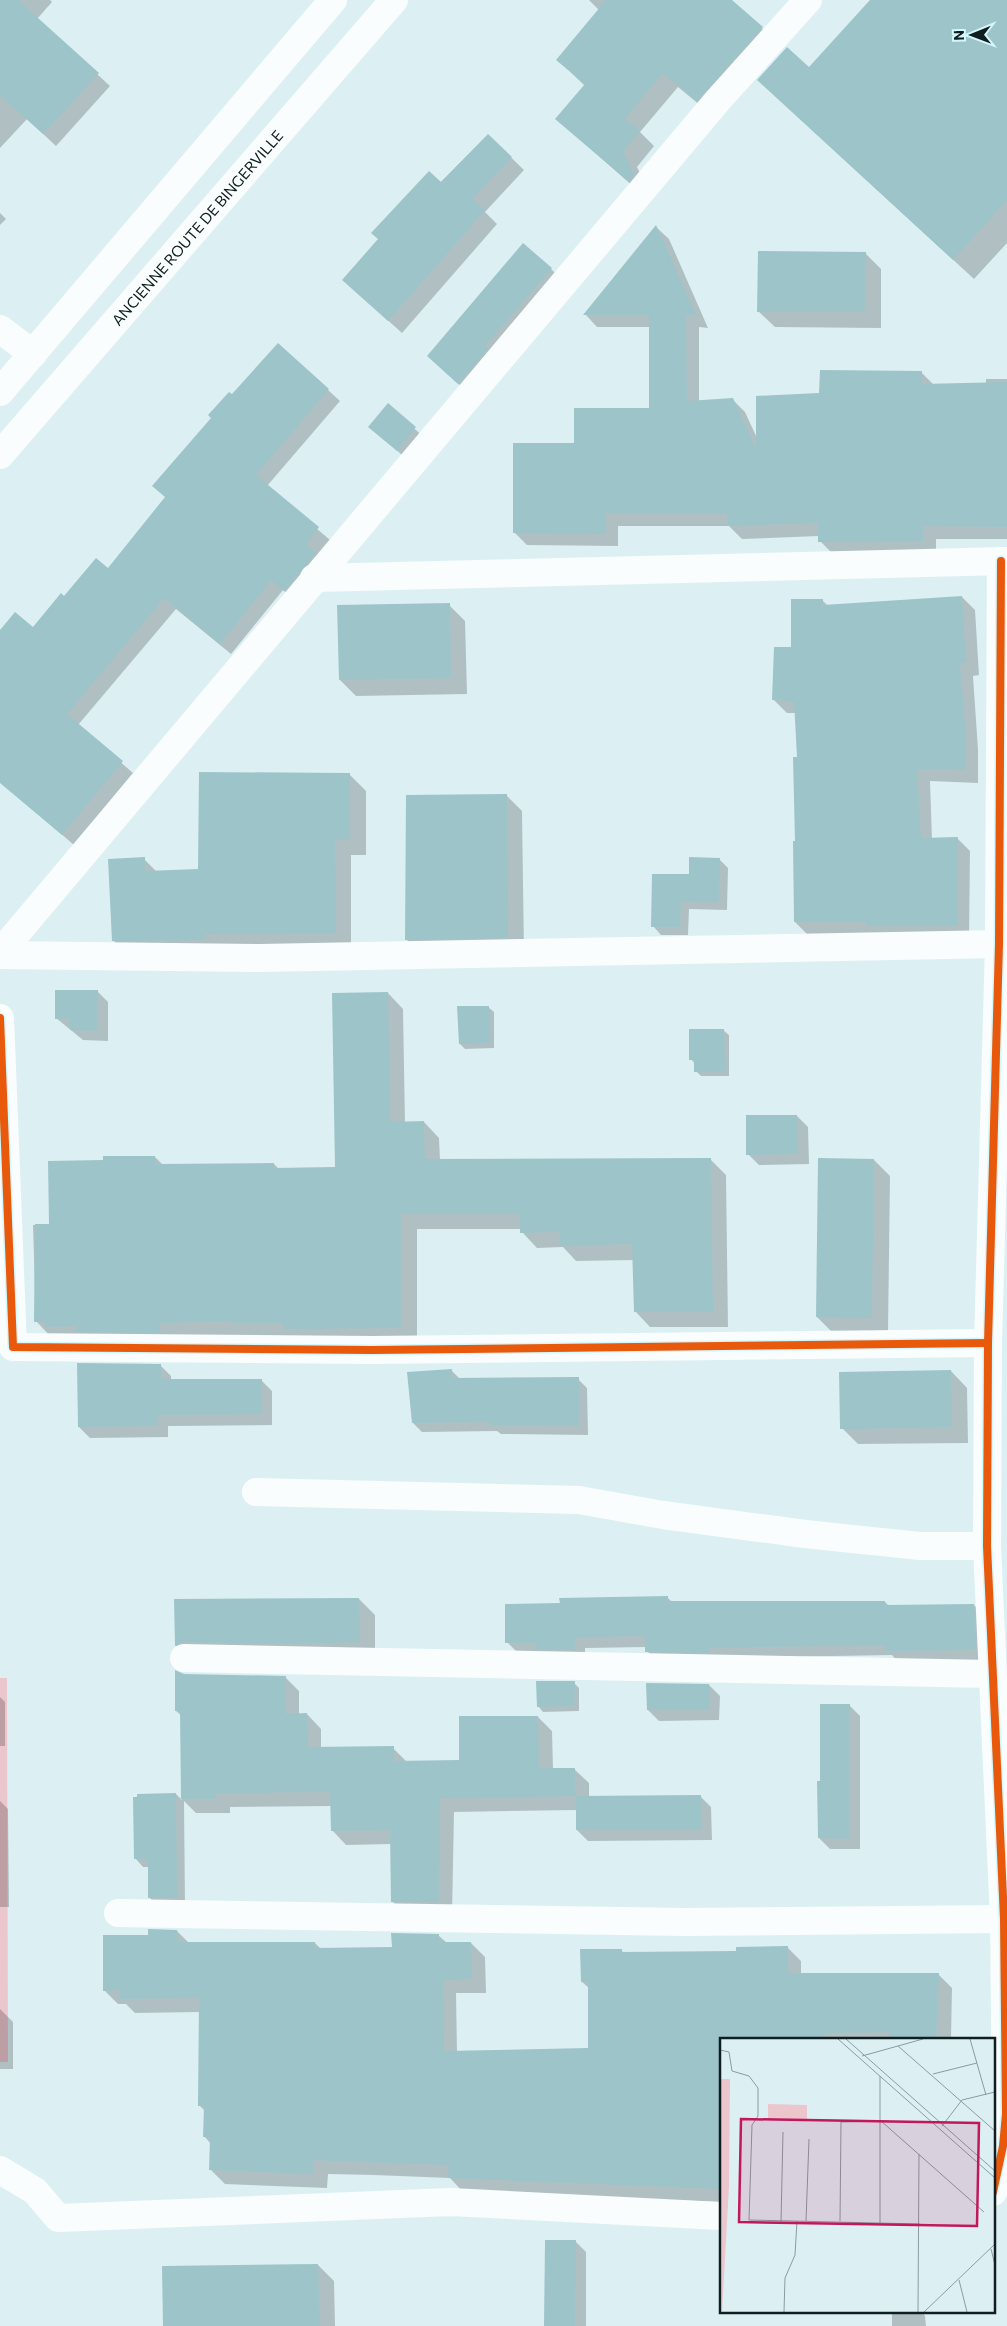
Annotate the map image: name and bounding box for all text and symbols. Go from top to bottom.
north arrow [947,10,997,60]
text: N [950,30,967,41]
street label: ANCIENNE ROUTE DE BINGERVILLE [108,126,286,329]
inset map [720,2038,994,2314]

